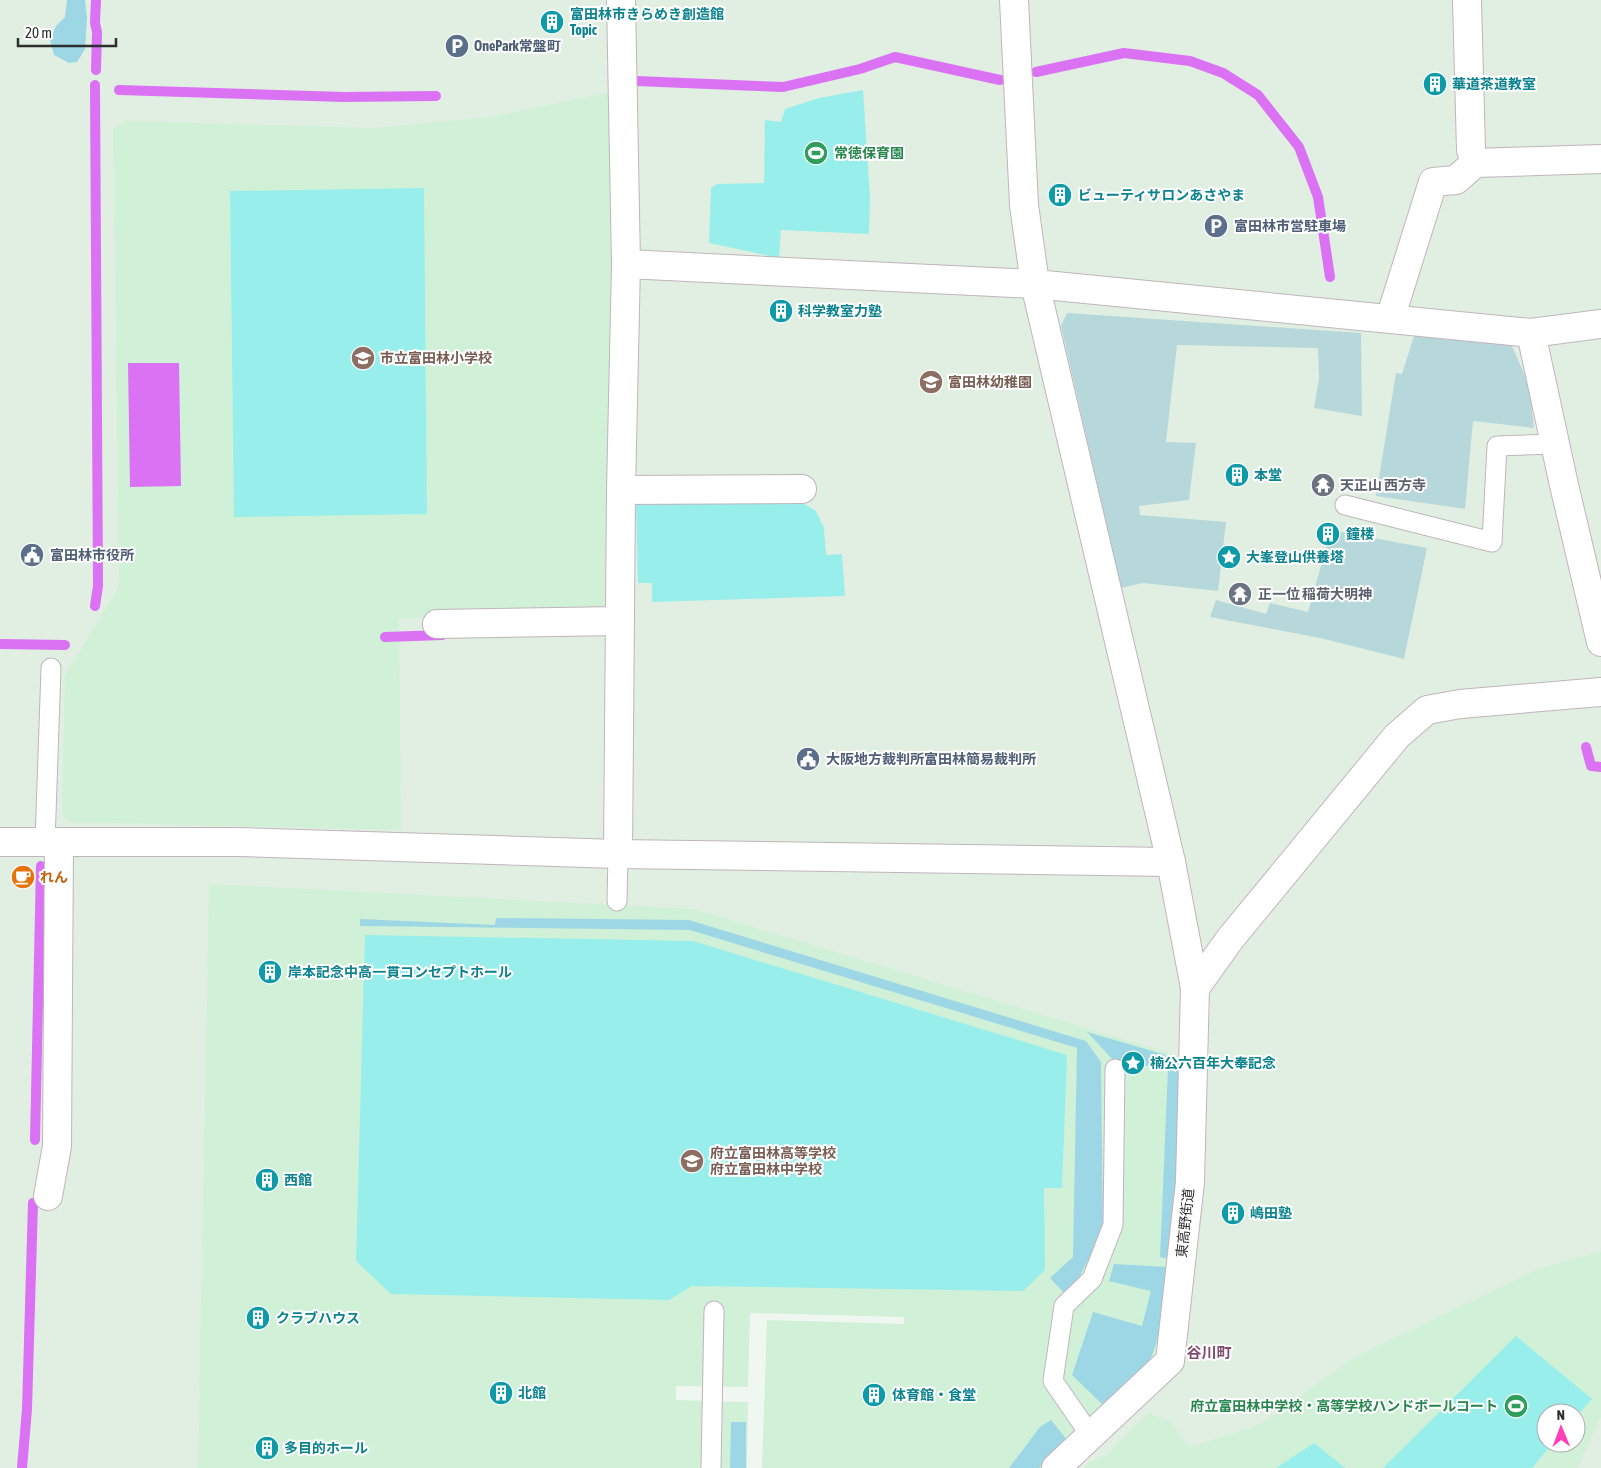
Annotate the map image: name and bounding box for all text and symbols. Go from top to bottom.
place label: 富田林市きらめき創造館 Topic [570,6,724,38]
building icon: 富田林市きらめき創造館 Topic [539,9,565,35]
scale bar [18,15,115,47]
text: 20 m [25,24,52,41]
parking icon: OnePark常盤町 [444,33,470,59]
place label: OnePark常盤町 [474,38,561,54]
building icon: 華道茶道教室 [1422,71,1448,97]
place label: 華道茶道教室 [1452,76,1536,92]
sports icon: 常徳保育園 [803,140,829,166]
place label: 常徳保育園 [834,145,904,161]
building icon: ビューティサロンあさやま [1047,182,1073,208]
place label: ビューティサロンあさやま [1078,187,1245,203]
parking icon: 富田林市営駐車場 [1203,213,1229,239]
place label: 富田林市営駐車場 [1234,218,1346,234]
building icon: 科学教室力塾 [768,298,794,324]
place label: 科学教室力塾 [798,303,882,319]
school or university icon: 市立富田林小学校 [350,345,376,371]
place label: 市立富田林小学校 [380,350,492,366]
school or university icon: 富田林幼稚園 [918,369,944,395]
place label: 富田林幼稚園 [948,374,1032,390]
building icon: 本堂 [1224,462,1250,488]
place label: 本堂 [1254,467,1282,483]
temple icon: 天正山 西方寺 [1310,472,1336,498]
place label: 天正山 西方寺 [1340,477,1426,493]
building icon: 鐘楼 [1315,521,1341,547]
place label: 鐘楼 [1346,526,1375,542]
public building icon: 富田林市役所 [19,542,45,568]
place icon: 大峯登山供養塔 [1216,544,1242,570]
place label: 富田林市役所 [50,547,134,563]
place label: 大峯登山供養塔 [1246,549,1344,565]
temple icon: 正一位 稲荷大明神 [1227,581,1253,607]
place label: 正一位 稲荷大明神 [1258,586,1372,602]
public building icon: 大阪地方裁判所富田林簡易裁判所 [795,746,821,772]
place label: 大阪地方裁判所富田林簡易裁判所 [826,751,1036,767]
cafe icon: れん [10,864,36,890]
place label: れん [40,869,68,885]
building icon: 岸本記念中高一貫コンセプトホール [257,959,283,985]
place label: 岸本記念中高一貫コンセプトホール [288,964,512,980]
place icon: 楠公六百年大奉記念 [1120,1050,1146,1076]
place label: 楠公六百年大奉記念 [1150,1055,1276,1071]
place label: 府立富田林高等学校 府立富田林中学校 [710,1145,836,1177]
school or university icon: 府立富田林高等学校 府立富田林中学校 [679,1148,705,1174]
building icon: 西館 [254,1167,280,1193]
place label: 西館 [284,1172,312,1188]
street label: 東高野街道 [1173,1187,1197,1259]
building icon: 嶋田塾 [1220,1200,1246,1226]
place label: 嶋田塾 [1250,1205,1292,1221]
building icon: クラブハウス [245,1305,271,1331]
place label: クラブハウス [276,1310,360,1326]
district label: 谷川町 [1186,1344,1232,1361]
building icon: 北館 [488,1380,514,1406]
building icon: 体育館・食堂 [861,1382,887,1408]
place label: 北館 [518,1385,546,1401]
place label: 体育館・食堂 [892,1387,976,1403]
sports icon: 府立富田林中学校・高等学校ハンドボールコート [1503,1393,1529,1419]
place label: 府立富田林中学校・高等学校ハンドボールコート [1190,1398,1498,1414]
north arrow [1536,1403,1586,1453]
text: N [1557,1407,1565,1423]
building icon: 多目的ホール [254,1435,280,1461]
place label: 多目的ホール [284,1440,368,1456]

